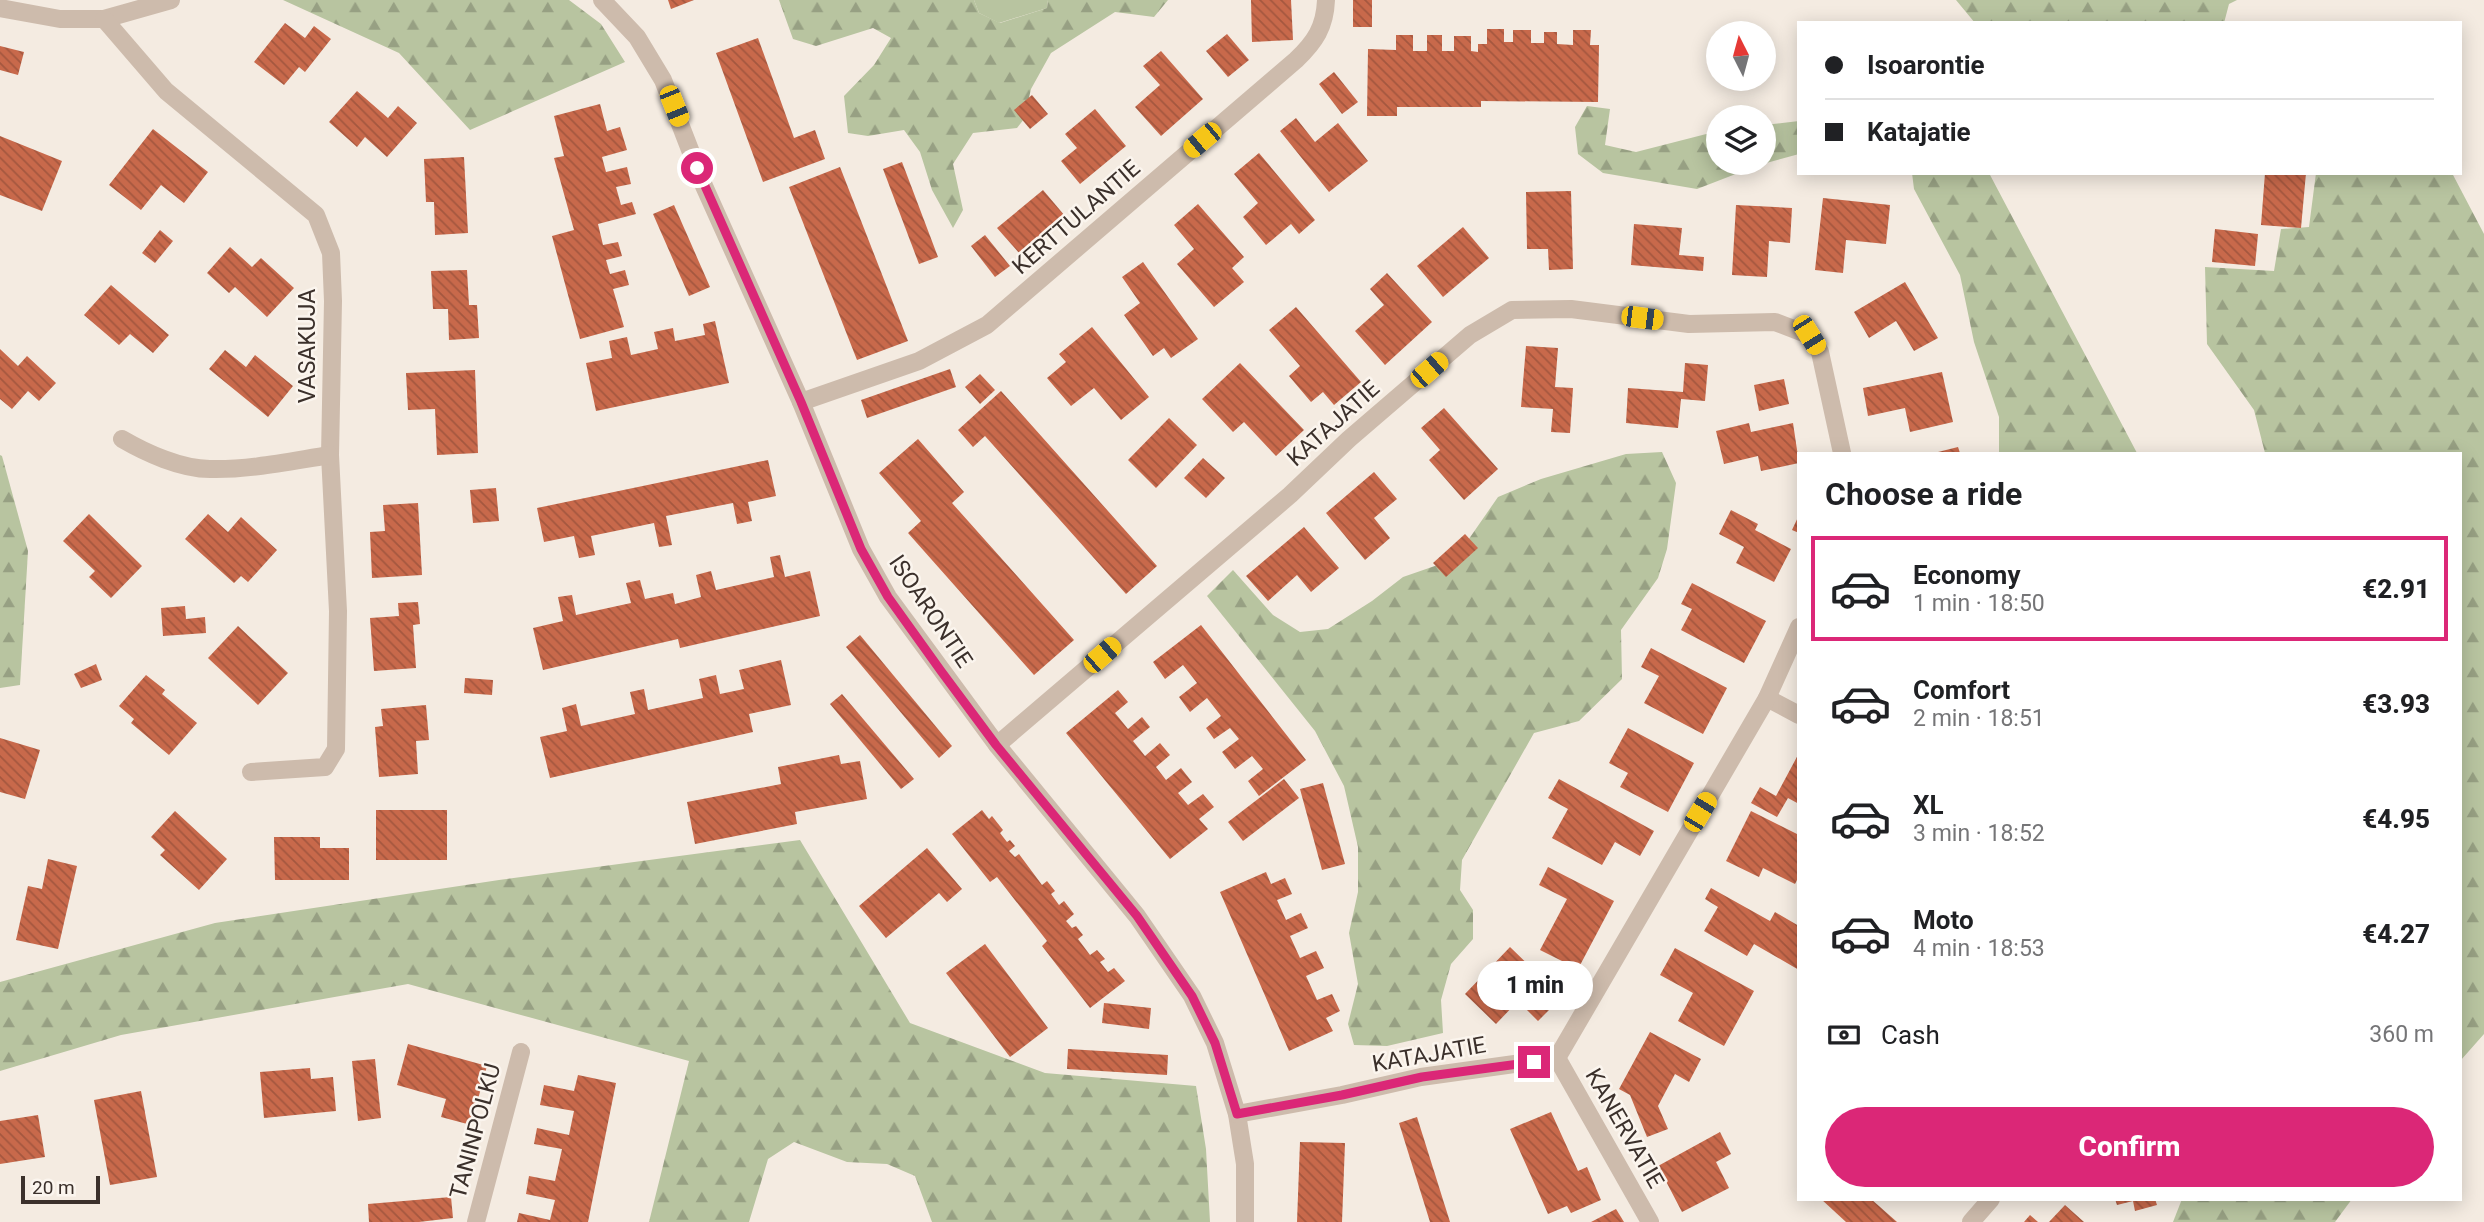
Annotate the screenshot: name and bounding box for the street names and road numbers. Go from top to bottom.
street label: KERTTULANTIE [1007,155,1146,280]
street label: VASAKUJA [294,289,321,403]
street label: KATAJATIE [1282,375,1385,472]
street label: ISOARONTIE [883,550,978,673]
street label: KATAJATIE [1370,1031,1488,1078]
street label: TANINPOLKU [444,1061,507,1202]
street label: KANERVATIE [1580,1064,1670,1193]

